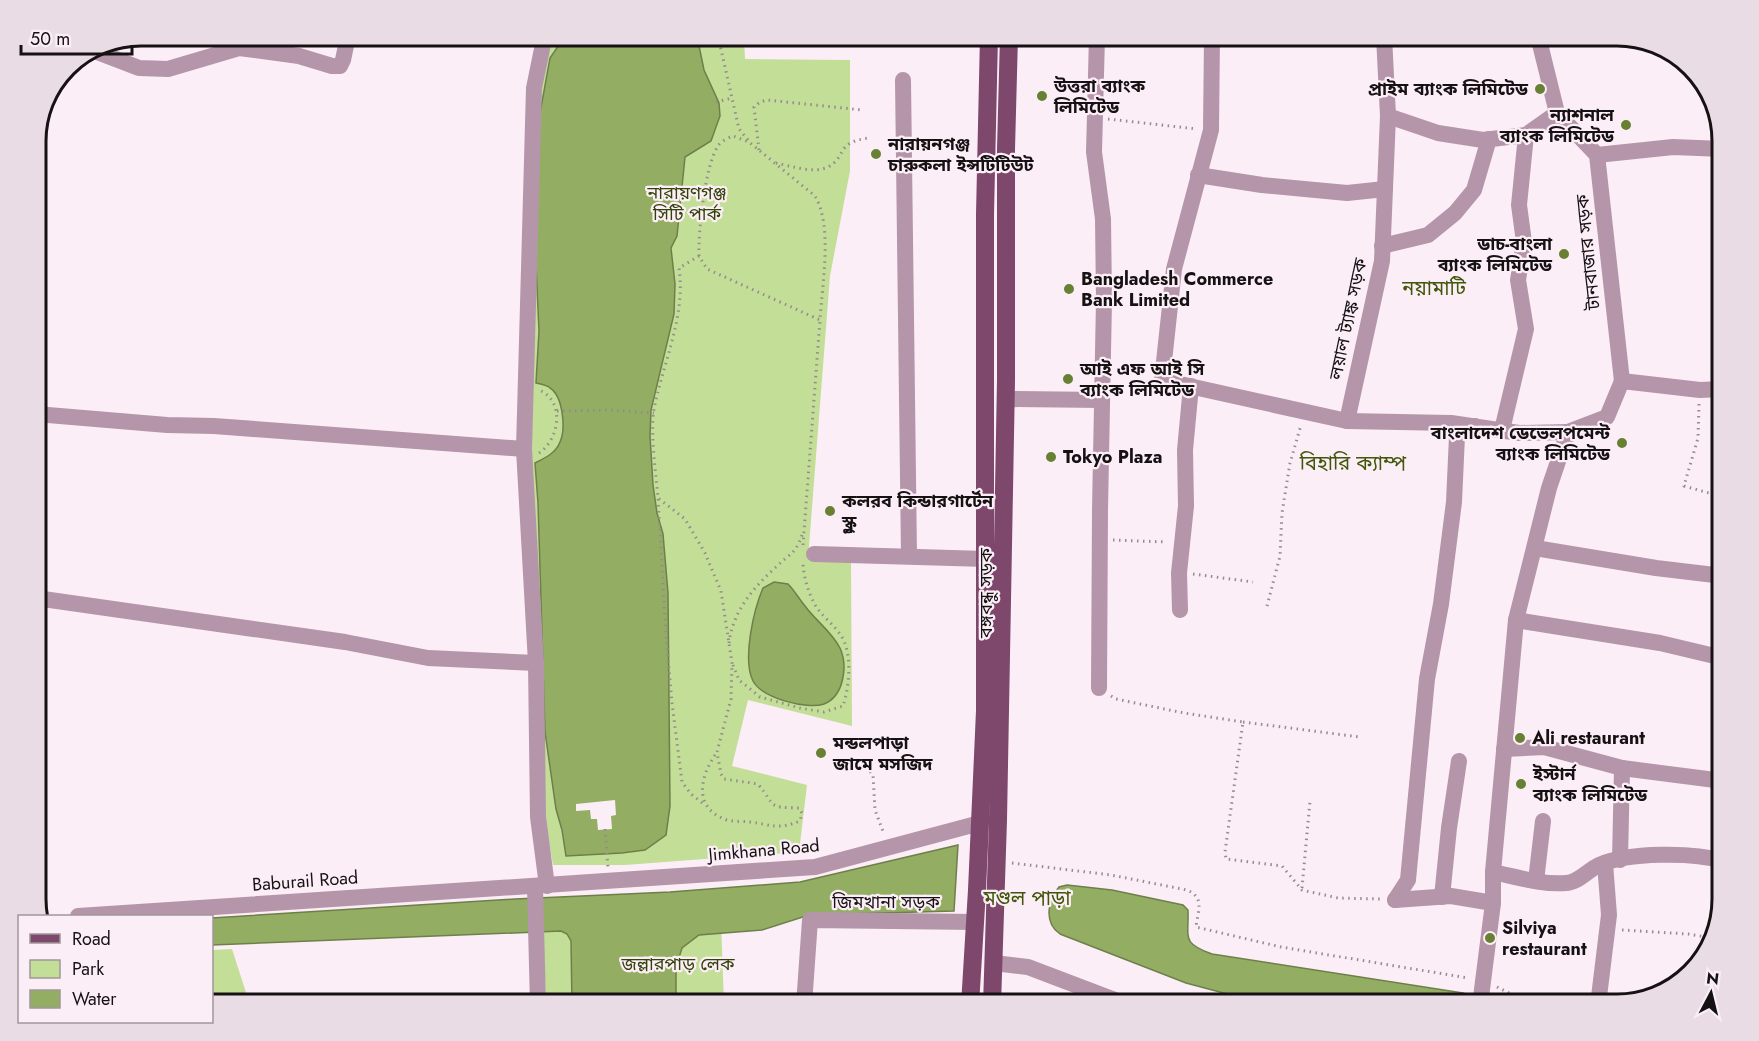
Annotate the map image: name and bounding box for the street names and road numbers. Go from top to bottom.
street label: টানবাজার সড়ক [1569,193,1607,312]
street label: লয়াল ট্যাঙ্ক সড়ক [1322,255,1374,383]
street label: বঙ্গবন্ধু সড়ক [973,548,999,639]
street label: Jimkhana Road [705,832,821,868]
street label: Baburail Road [251,864,359,898]
street label: জিমখানা সড়ক [831,889,940,915]

